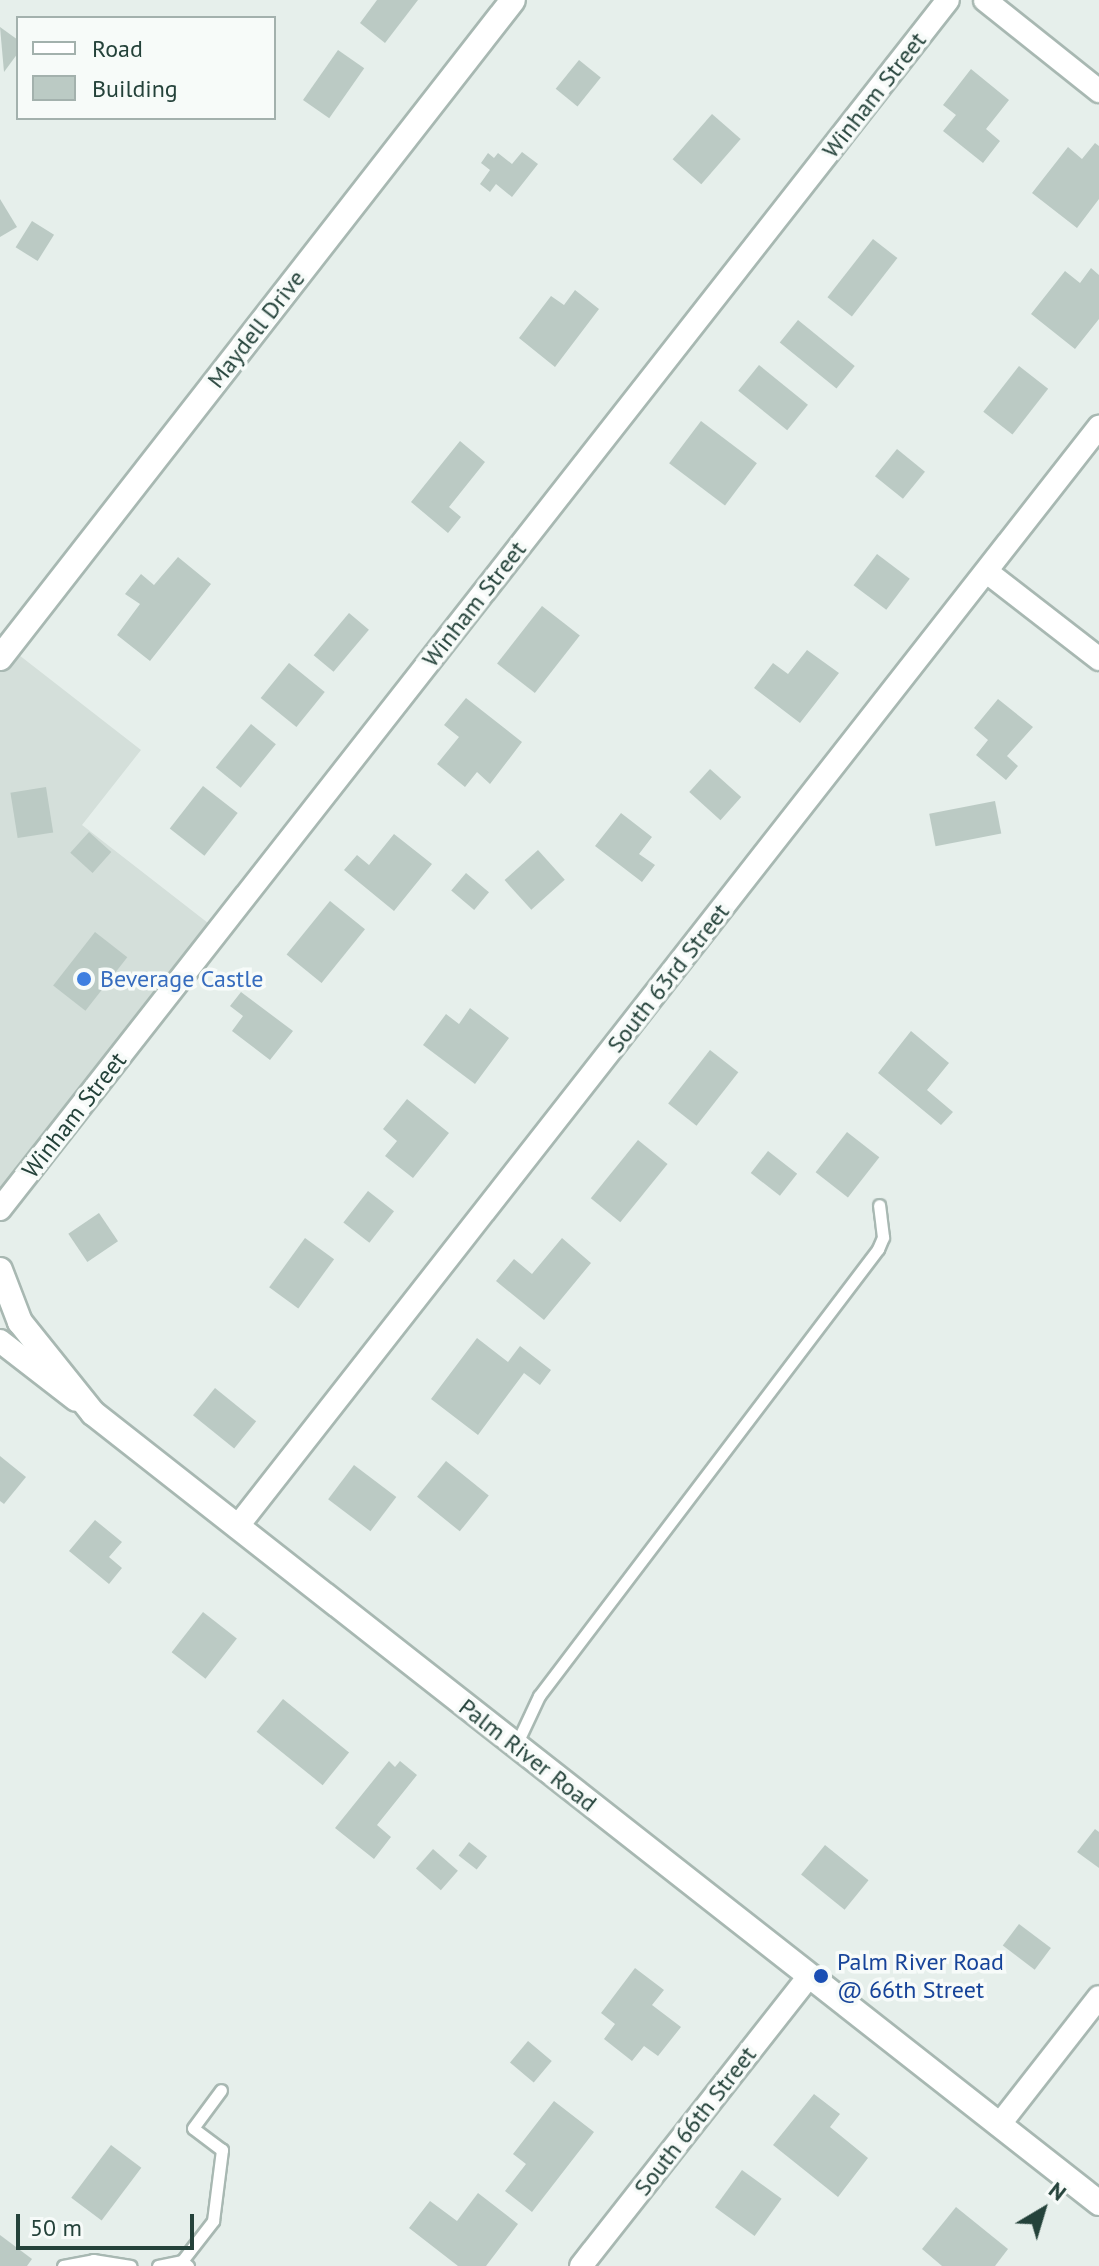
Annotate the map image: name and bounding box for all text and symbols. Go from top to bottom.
legend [16,16,276,120]
street label: Winham Street [816,26,932,164]
text: Road [92,33,143,64]
text: Building [92,73,178,104]
street label: Maydell Drive [201,264,311,394]
street label: Winham Street [416,535,532,673]
street label: South 63rd Street [601,898,735,1058]
place label: Beverage Castle [100,965,263,993]
marker: Beverage Castle [75,970,93,988]
street label: Winham Street [16,1046,132,1184]
street label: Palm River Road [453,1692,603,1818]
place label: Palm River Road @ 66th Street [837,1948,1004,2004]
marker: Palm River Road @ 66th Street [812,1967,830,1985]
street label: South 66th Street [628,2041,762,2201]
north arrow [1003,2170,1083,2250]
text: N [1043,2176,1072,2207]
scale bar [20,2198,198,2248]
text: 50 m [30,2212,82,2243]

